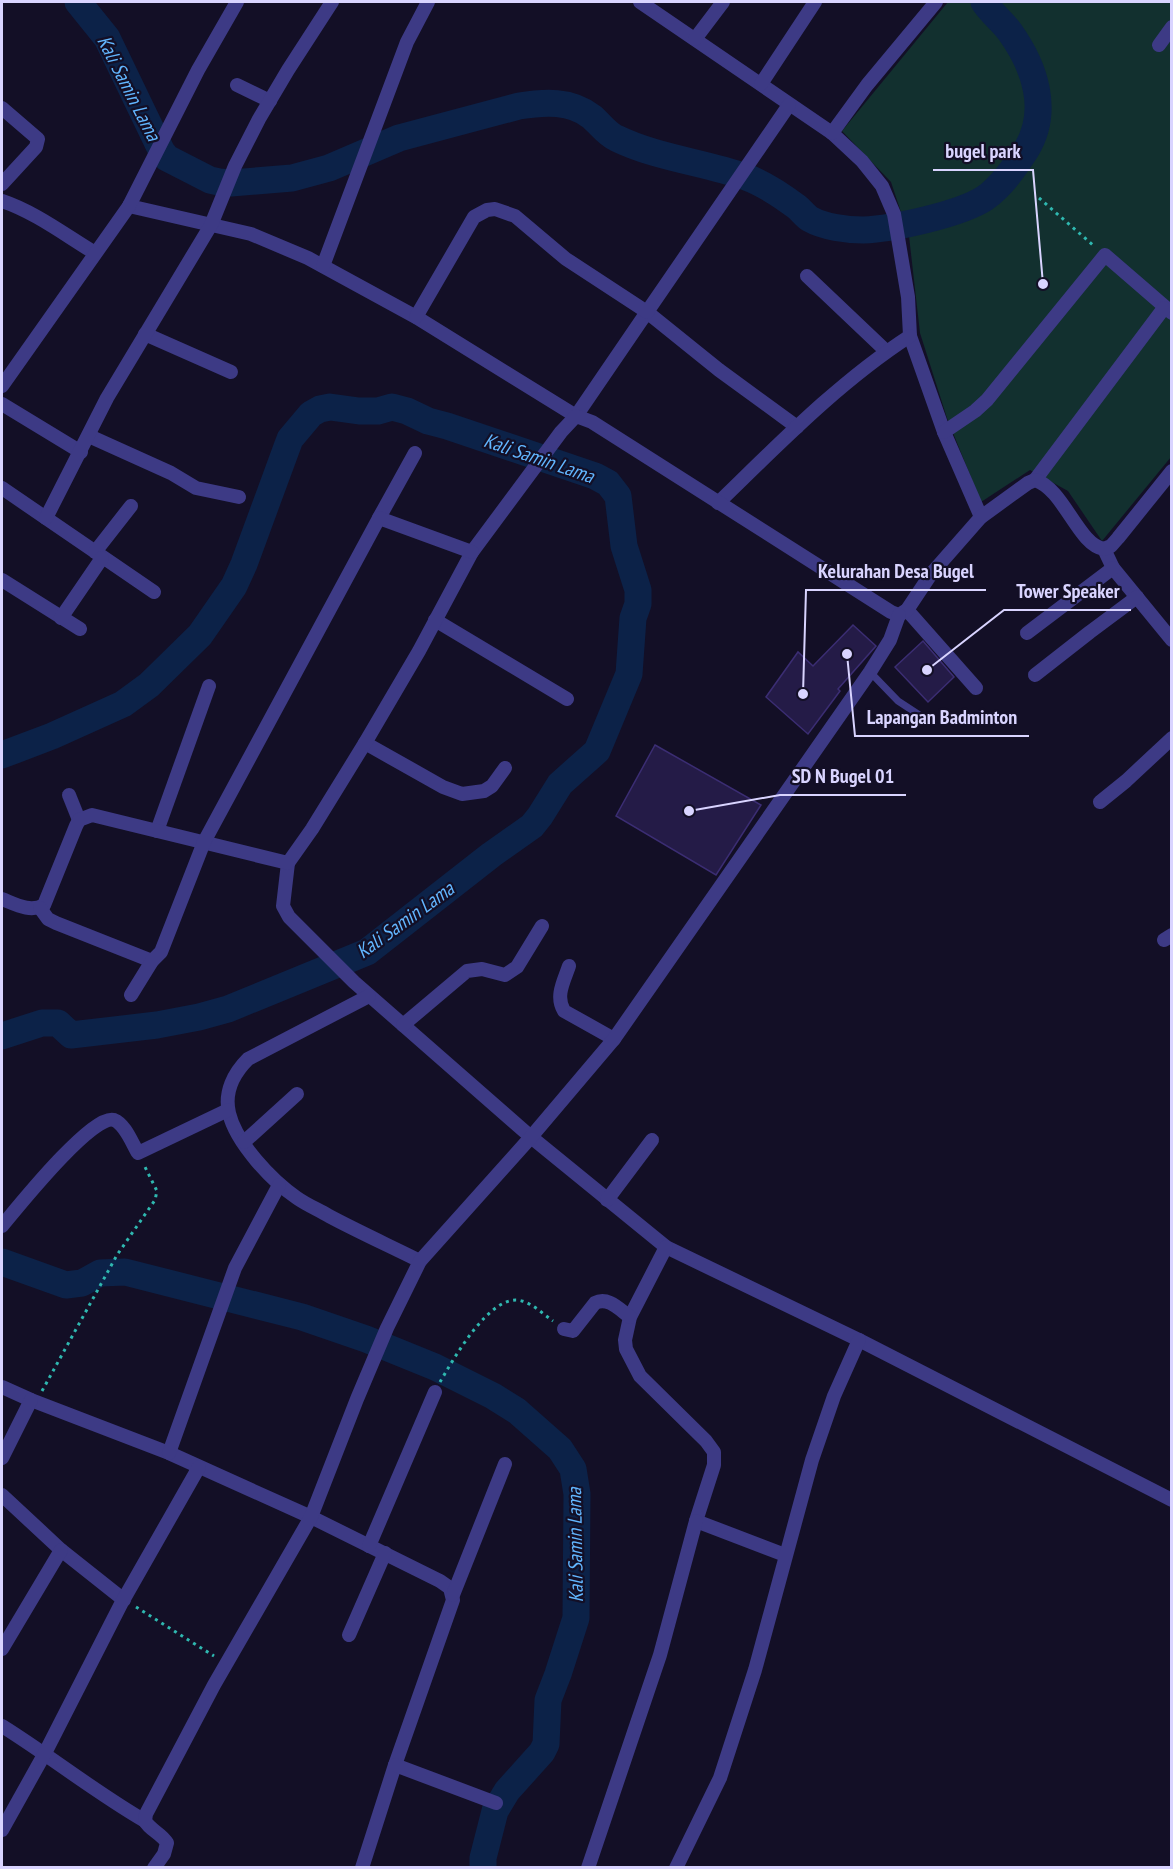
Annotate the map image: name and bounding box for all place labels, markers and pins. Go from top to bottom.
callout: bugel park [933,132,1033,170]
callout: Kelurahan Desa Bugel [806,552,986,590]
callout: Tower Speaker [1004,572,1131,610]
callout: Lapangan Badminton [855,698,1029,736]
callout: SD N Bugel 01 [780,757,906,795]

